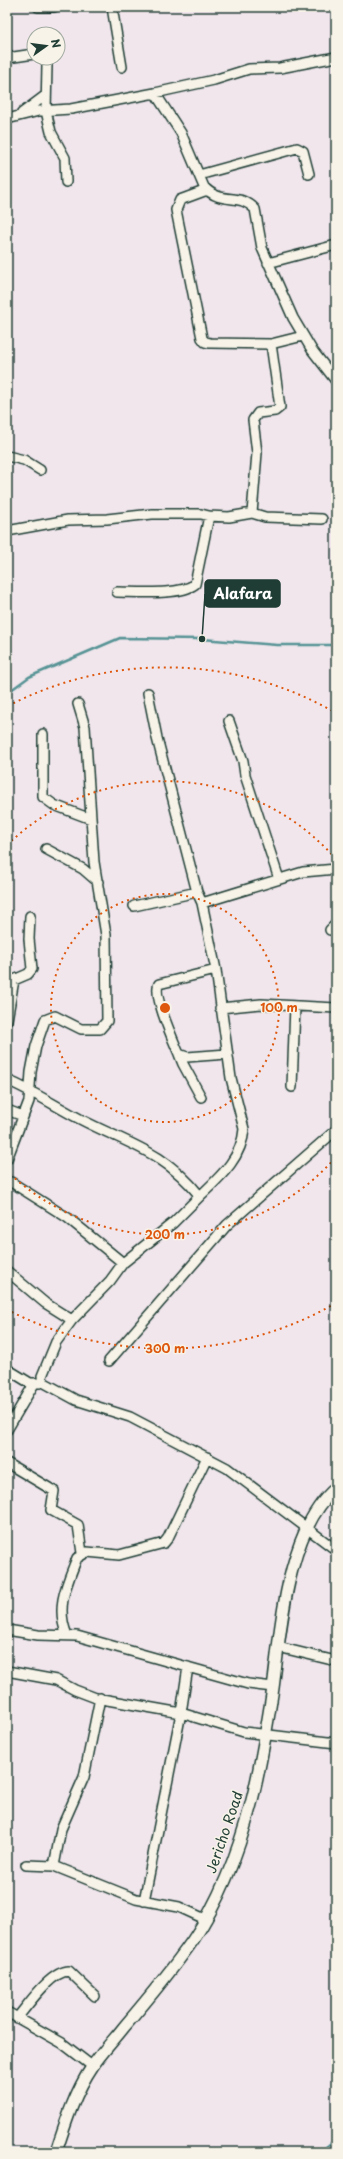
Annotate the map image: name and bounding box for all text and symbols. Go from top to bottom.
north arrow [26,26,66,66]
text: N [47,37,66,50]
callout: Alafara [205,580,280,607]
text: Alafara [213,581,273,604]
text: 100 m [260,998,298,1016]
centre of rings [158,1001,172,1015]
text: 200 m [145,1225,185,1243]
text: 300 m [145,1339,185,1357]
street label: Jericho Road [200,1788,248,1876]

